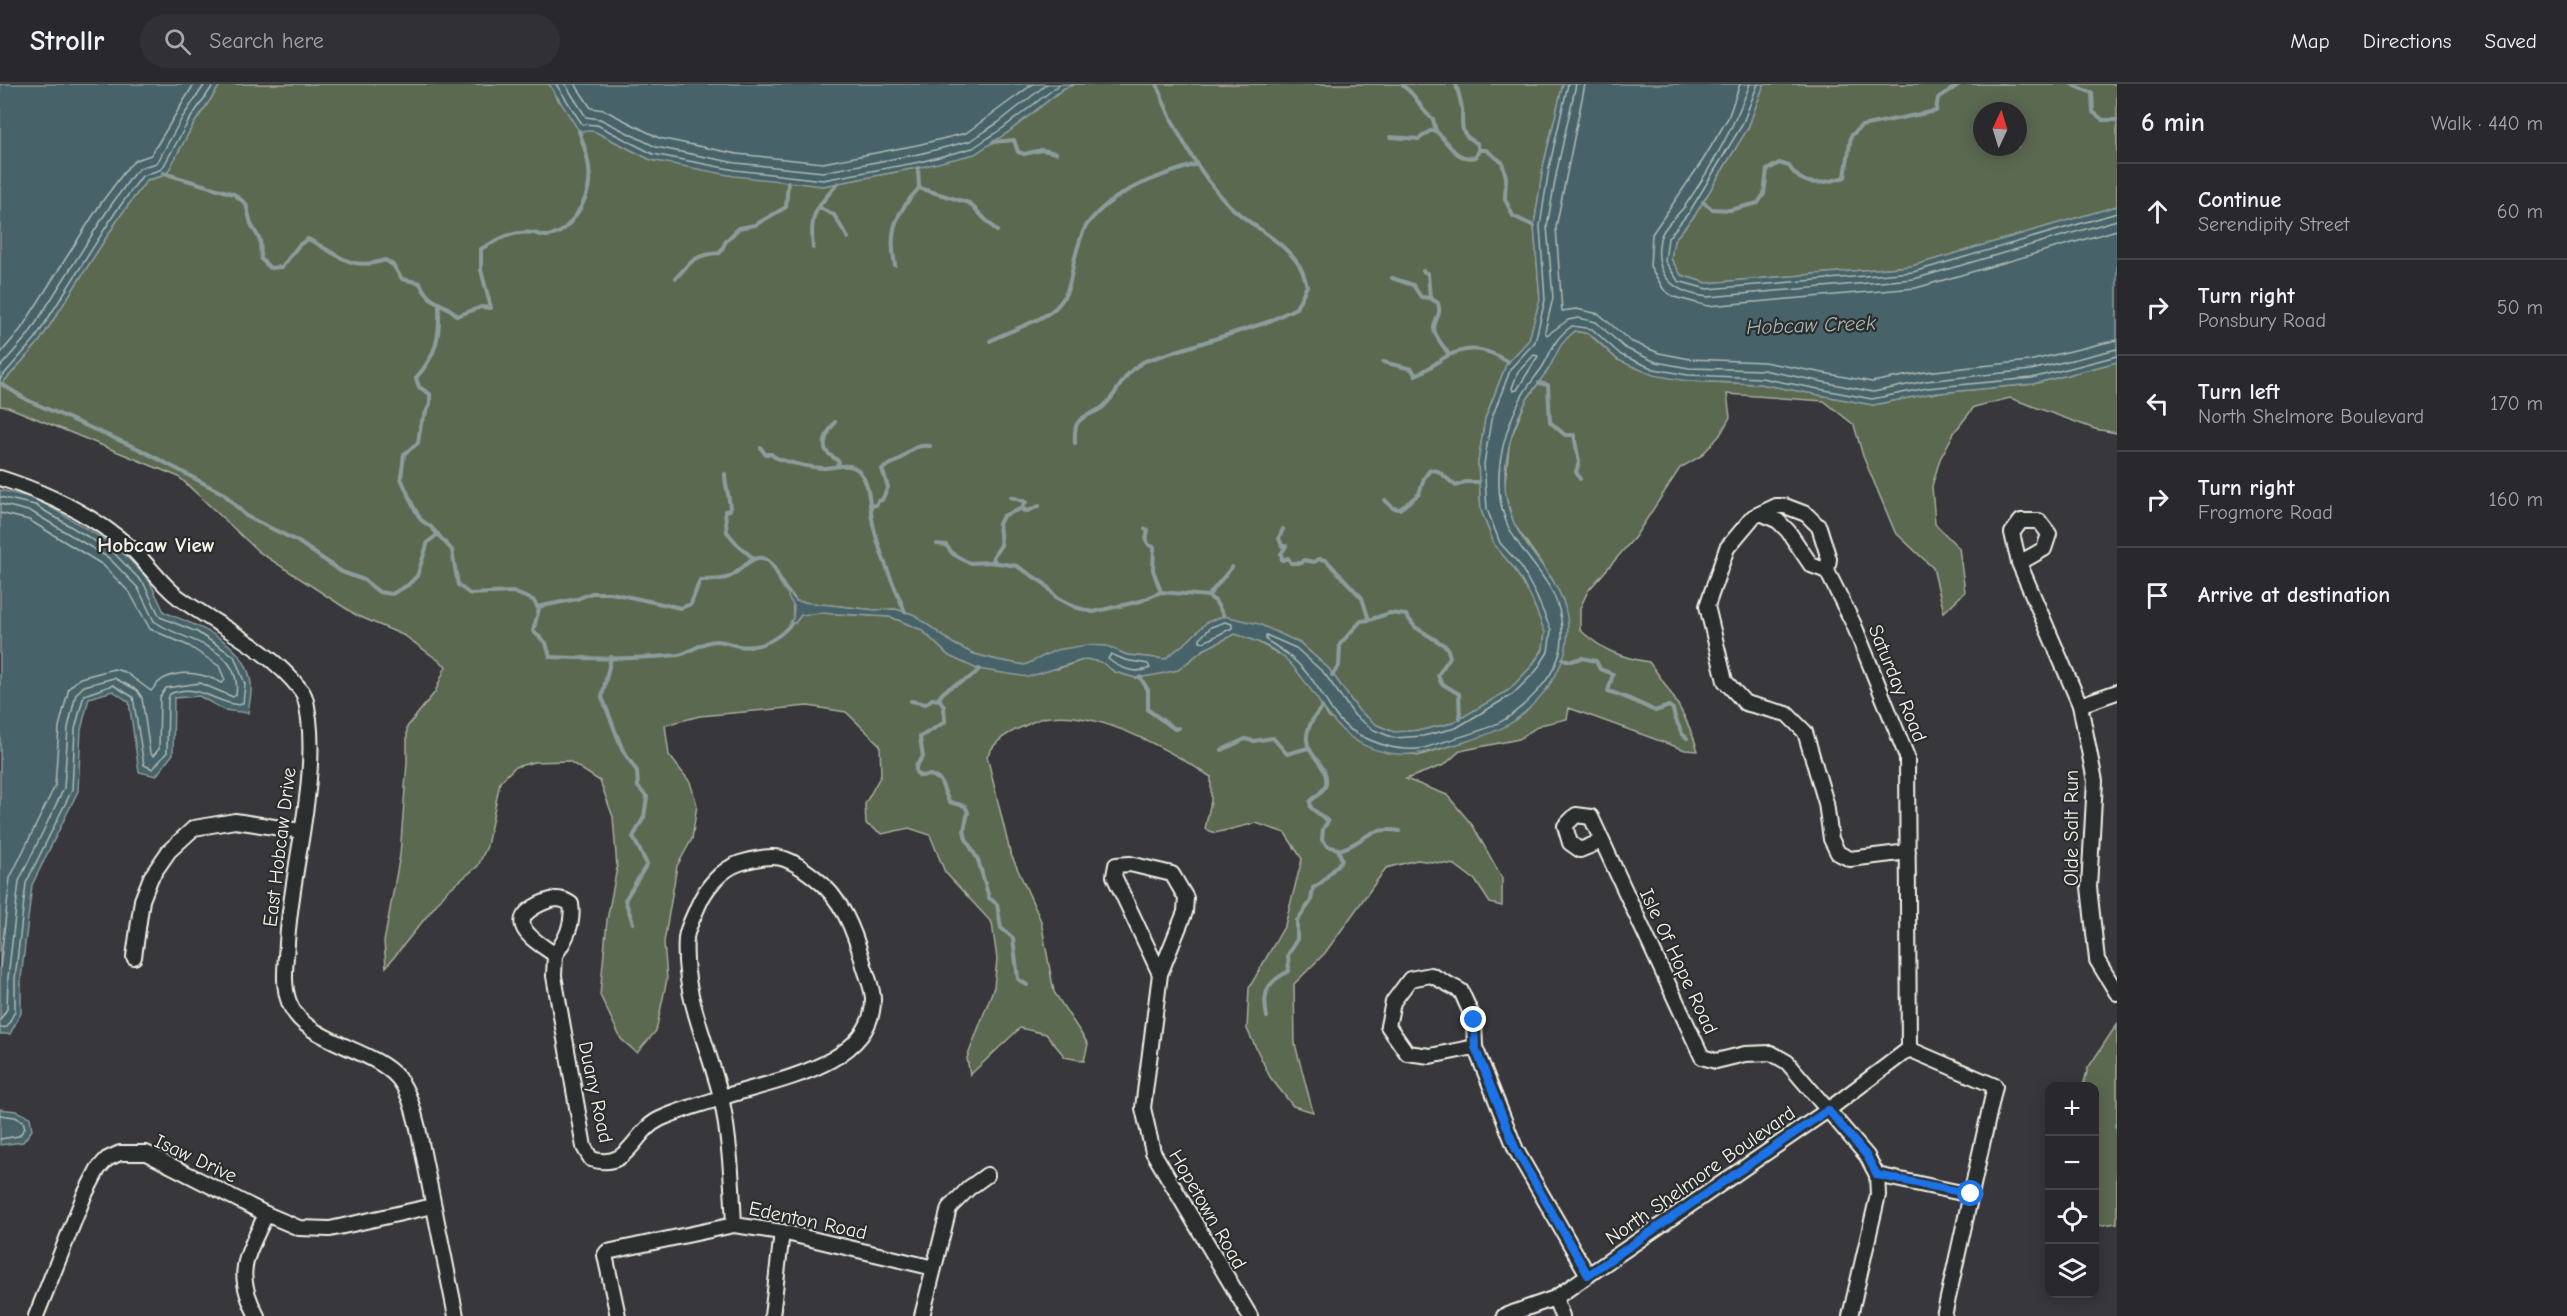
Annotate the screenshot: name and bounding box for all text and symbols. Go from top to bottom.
search box [140,14,560,68]
text: Strollr [30,25,104,57]
icon: search [161,25,194,58]
text: Search here [209,28,324,54]
text: Map [2290,29,2330,53]
text: Directions [2363,29,2452,53]
text: Saved [2485,29,2537,53]
north arrow [1973,102,2027,156]
text: 6 min [2141,108,2205,138]
text: Walk · 440 m [2431,112,2543,135]
text: Continue [2198,187,2281,213]
icon: ahead [2141,195,2174,228]
text: 60 m [2497,200,2543,223]
text: Serendipity Street [2198,213,2349,236]
text: Turn right [2198,283,2295,309]
icon: right [2141,291,2174,324]
text: 50 m [2497,296,2543,319]
text: Ponsbury Road [2198,309,2326,332]
water label: Hobcaw Creek [1746,311,1877,339]
text: Turn left [2198,379,2280,405]
icon: left [2141,387,2174,420]
text: 170 m [2490,392,2543,415]
text: North Shelmore Boulevard [2198,405,2424,428]
text: Turn right [2198,475,2295,501]
icon: right [2141,483,2174,516]
text: 160 m [2489,488,2543,511]
text: Frogmore Road [2198,501,2333,524]
district label: Hobcaw View [97,533,215,557]
icon: arrive [2141,579,2174,612]
text: Arrive at destination [2198,582,2390,608]
street label: Saturday Road [1864,621,1931,745]
street label: East Hobcaw Drive [258,766,301,928]
street label: Olde Salt Run [2060,770,2083,886]
street label: Isle Of Hope Road [1635,885,1722,1038]
route end [1460,1006,1486,1032]
street label: Duany Road [574,1039,617,1145]
map controls [2045,1082,2099,1298]
button: + [2045,1082,2099,1136]
street label: North Shelmore Boulevard [1601,1101,1800,1250]
street label: Isaw Drive [151,1129,241,1187]
button: − [2045,1136,2099,1190]
street label: Hopetown Road [1164,1145,1251,1273]
route start [1957,1180,1983,1206]
button: locate [2045,1190,2099,1244]
street label: Edenton Road [747,1197,869,1244]
button: layers [2045,1244,2099,1298]

